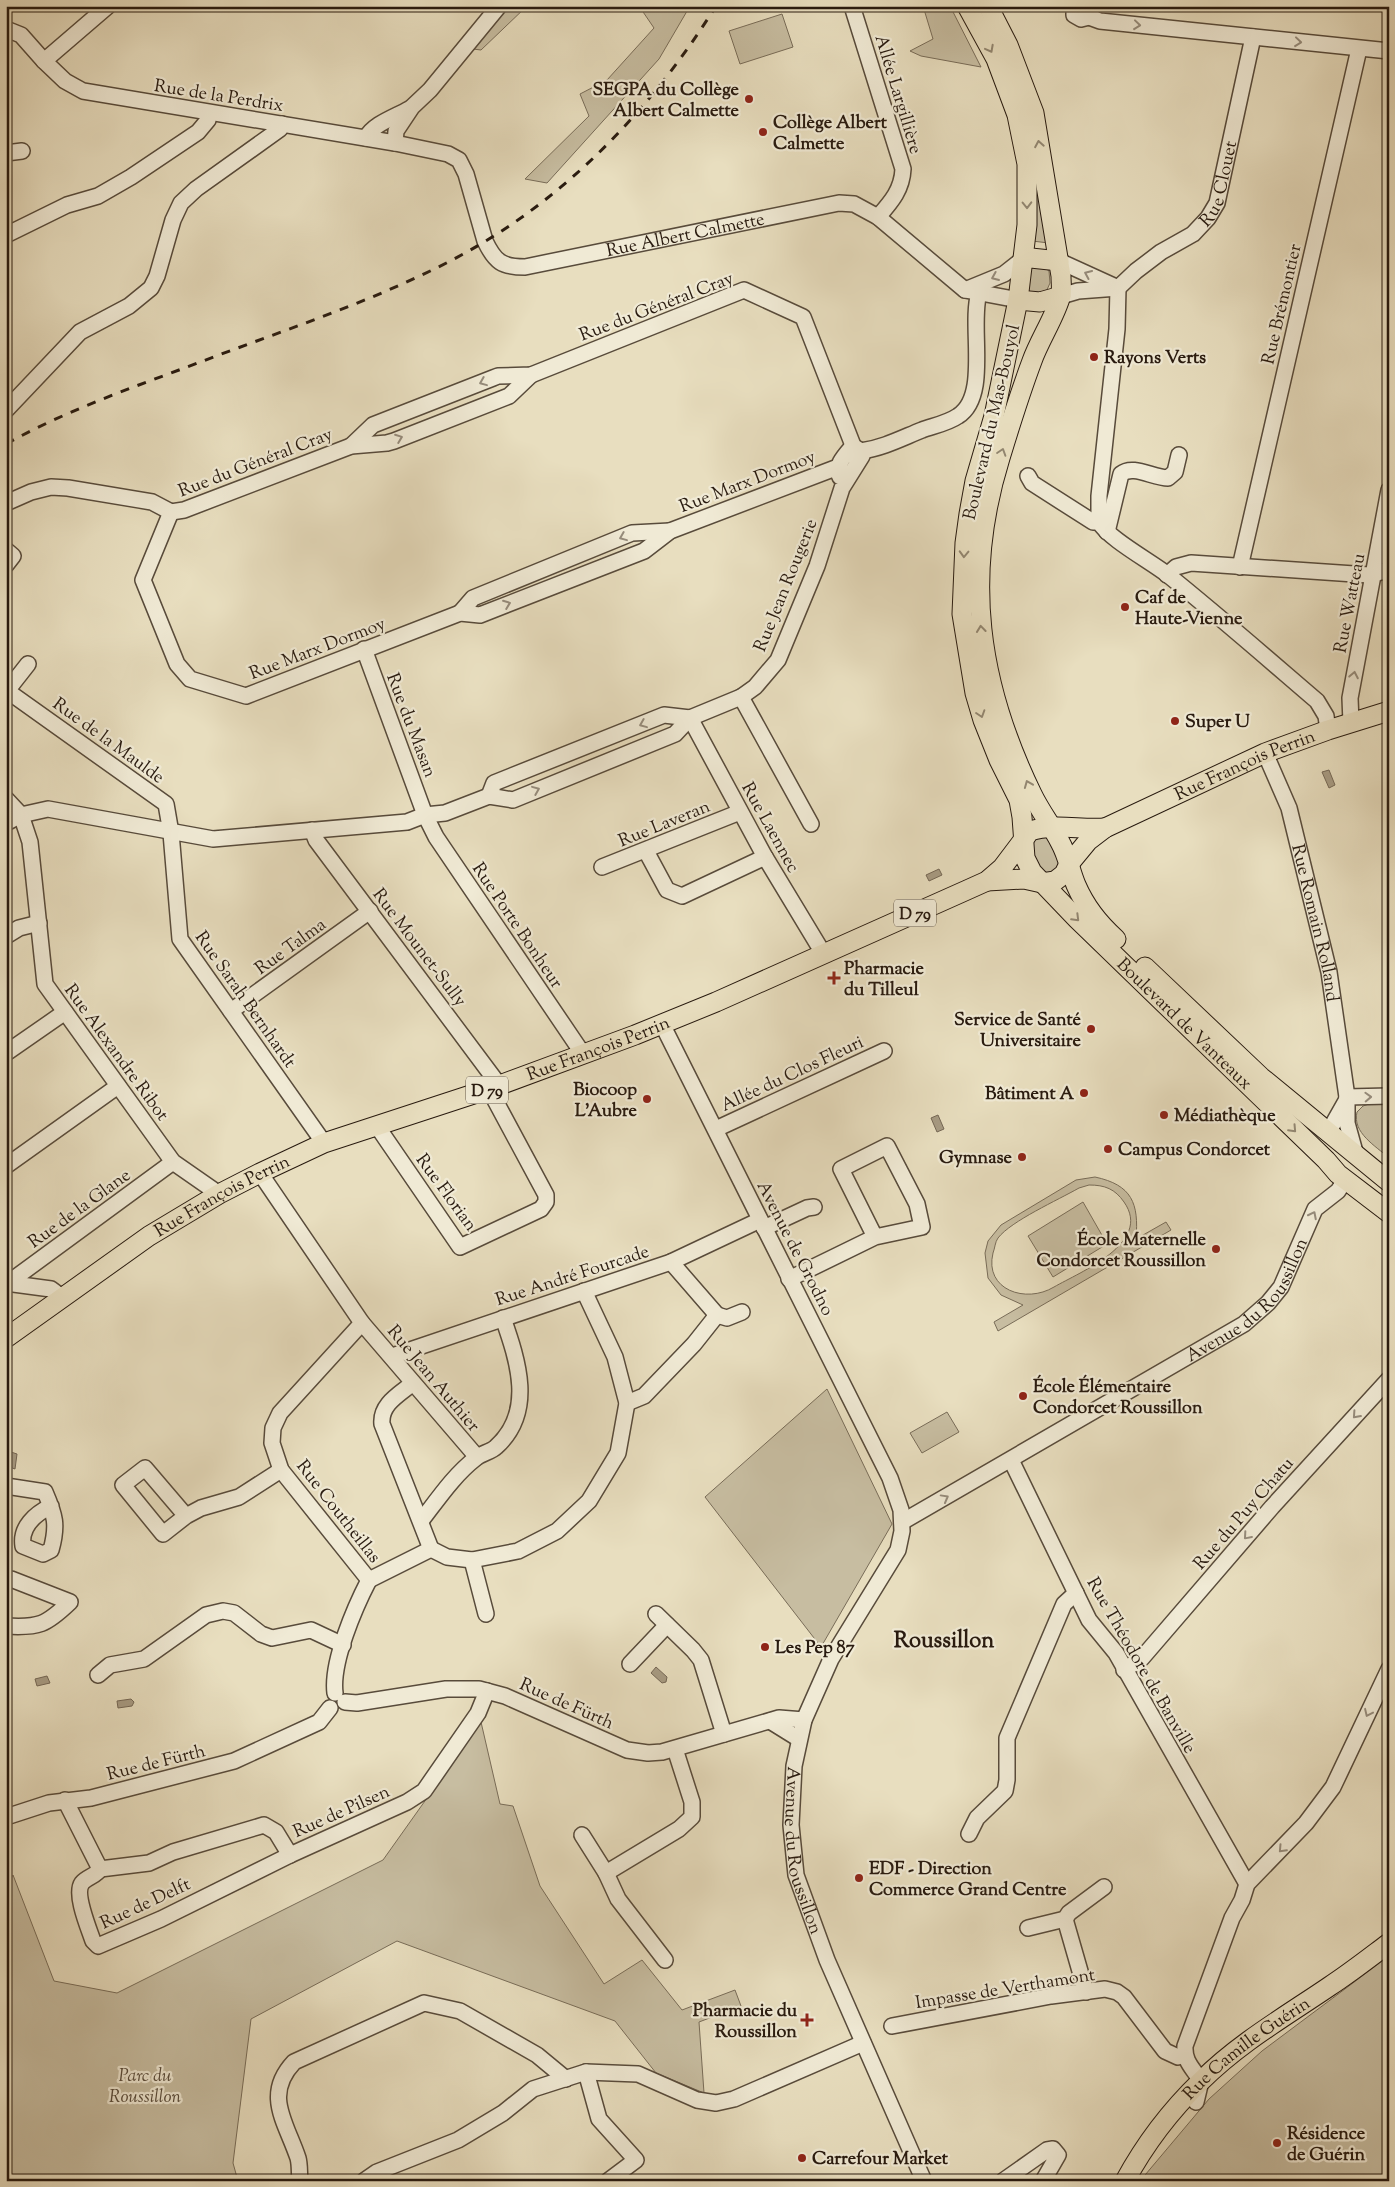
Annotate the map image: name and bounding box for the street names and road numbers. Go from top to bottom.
street label: Allée Largillière [867,32,928,157]
street label: Rue de la Perdrix [152,74,285,120]
street label: Rue Clouet [1194,139,1245,234]
street label: Rue Albert Calmette [604,207,767,265]
street label: Rue Brémontier [1256,241,1309,367]
street label: Rue du Général Cray [576,267,738,349]
street label: Boulevard du Mas-Bouyol [958,322,1028,523]
street label: Rue du Général Cray [175,423,337,505]
street label: Rue Marx Dormoy [676,445,820,521]
street label: Rue Jean Rougerie [748,515,825,656]
street label: Rue Watteau [1329,551,1373,656]
street label: Rue Marx Dormoy [246,612,390,688]
street label: Rue du Masan [378,670,442,782]
street label: Rue de la Maulde [47,692,169,791]
street label: Rue François Perrin [1171,725,1320,809]
street label: Rue Laennec [734,778,805,878]
street label: Rue Laveran [615,795,715,855]
street label: Rue Romain Rolland [1283,842,1344,1004]
street label: Rue Porte Bonheur [464,858,568,995]
street label: Rue Mounet-Sully [365,884,472,1013]
road number: D 79 [894,900,936,926]
street label: Rue Talma [250,913,332,982]
street label: Rue Sarah Bernhardt [187,926,301,1074]
street label: Boulevard de Vanteaux [1110,953,1257,1097]
street label: Rue Alexandre Ribot [57,979,174,1127]
street label: Rue François Perrin [523,1011,675,1089]
street label: Allée du Clos Fleuri [717,1030,869,1119]
road number: D 79 [466,1076,508,1104]
street label: Rue Florian [408,1149,483,1238]
street label: Rue François Perrin [150,1150,295,1245]
street label: Rue de la Glane [23,1163,137,1256]
street label: Avenue de Grodno [749,1177,839,1321]
street label: Avenue du Roussillon [1182,1234,1316,1370]
street label: Rue André Fourcade [492,1240,653,1314]
street label: Rue Jean Authier [380,1320,485,1439]
street label: Rue du Puy Chatu [1188,1452,1301,1576]
street label: Rue Coutheillas [289,1455,386,1569]
street label: Rue Théodore de Banville [1079,1573,1201,1759]
street label: Rue de Fürth [515,1672,618,1737]
street label: Rue de Fürth [104,1739,209,1789]
street label: Avenue du Roussillon [776,1766,828,1939]
street label: Rue de Pilsen [289,1780,395,1846]
street label: Rue de Delft [96,1873,195,1937]
street label: Impasse de Verthamont [914,1963,1097,2017]
street label: Rue Camille Guérin [1178,1991,1316,2107]

